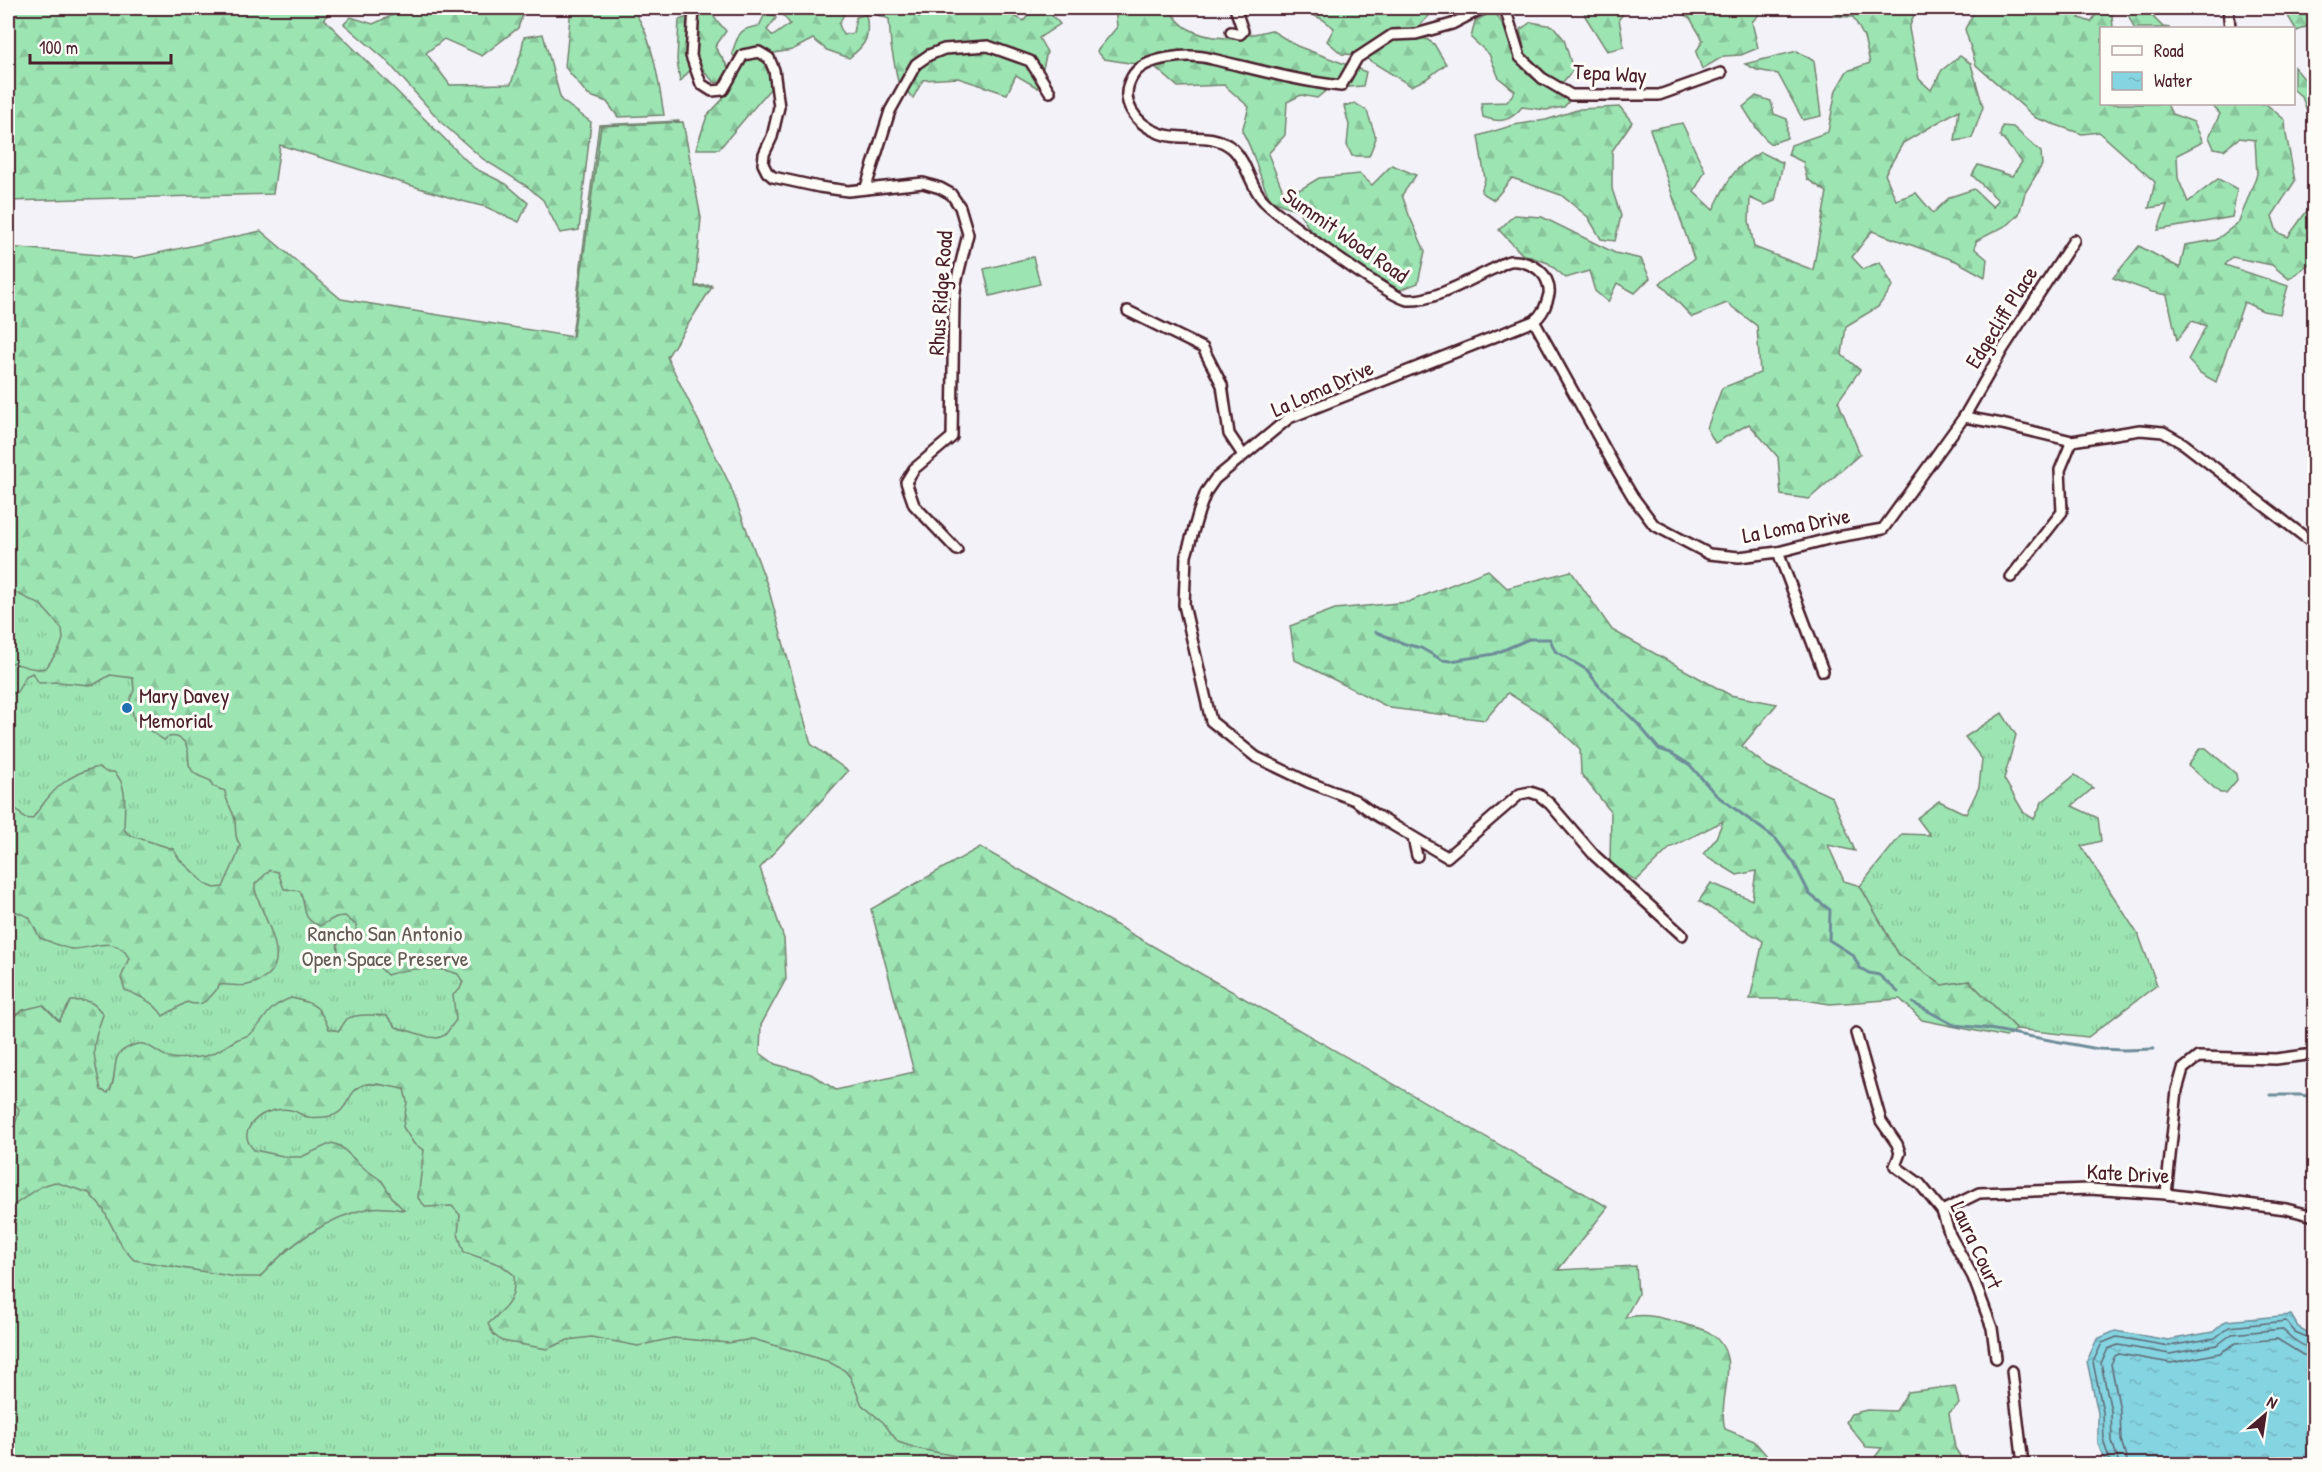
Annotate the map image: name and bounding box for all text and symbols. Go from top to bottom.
scale bar [30,27,171,65]
legend [2100,27,2295,105]
text: 100 m [39,35,78,60]
text: Road [2154,38,2184,63]
street label: Tepa Way [1572,56,1648,90]
text: Water [2154,68,2192,93]
street label: Summit Wood Road [1277,180,1415,290]
street label: Rhus Ridge Road [921,229,959,356]
street label: Edgecliff Place [1958,260,2044,374]
street label: La Loma Drive [1266,352,1378,424]
street label: La Loma Drive [1740,500,1853,550]
place label: Mary Davey Memorial [139,680,230,735]
marker: Mary Davey Memorial [120,701,134,715]
park label: Rancho San Antonio Open Space Preserve [302,918,469,973]
street label: Kate Drive [2086,1156,2170,1190]
street label: Laura Court [1944,1196,2011,1294]
north arrow [2235,1385,2295,1445]
text: N [2263,1390,2282,1414]

